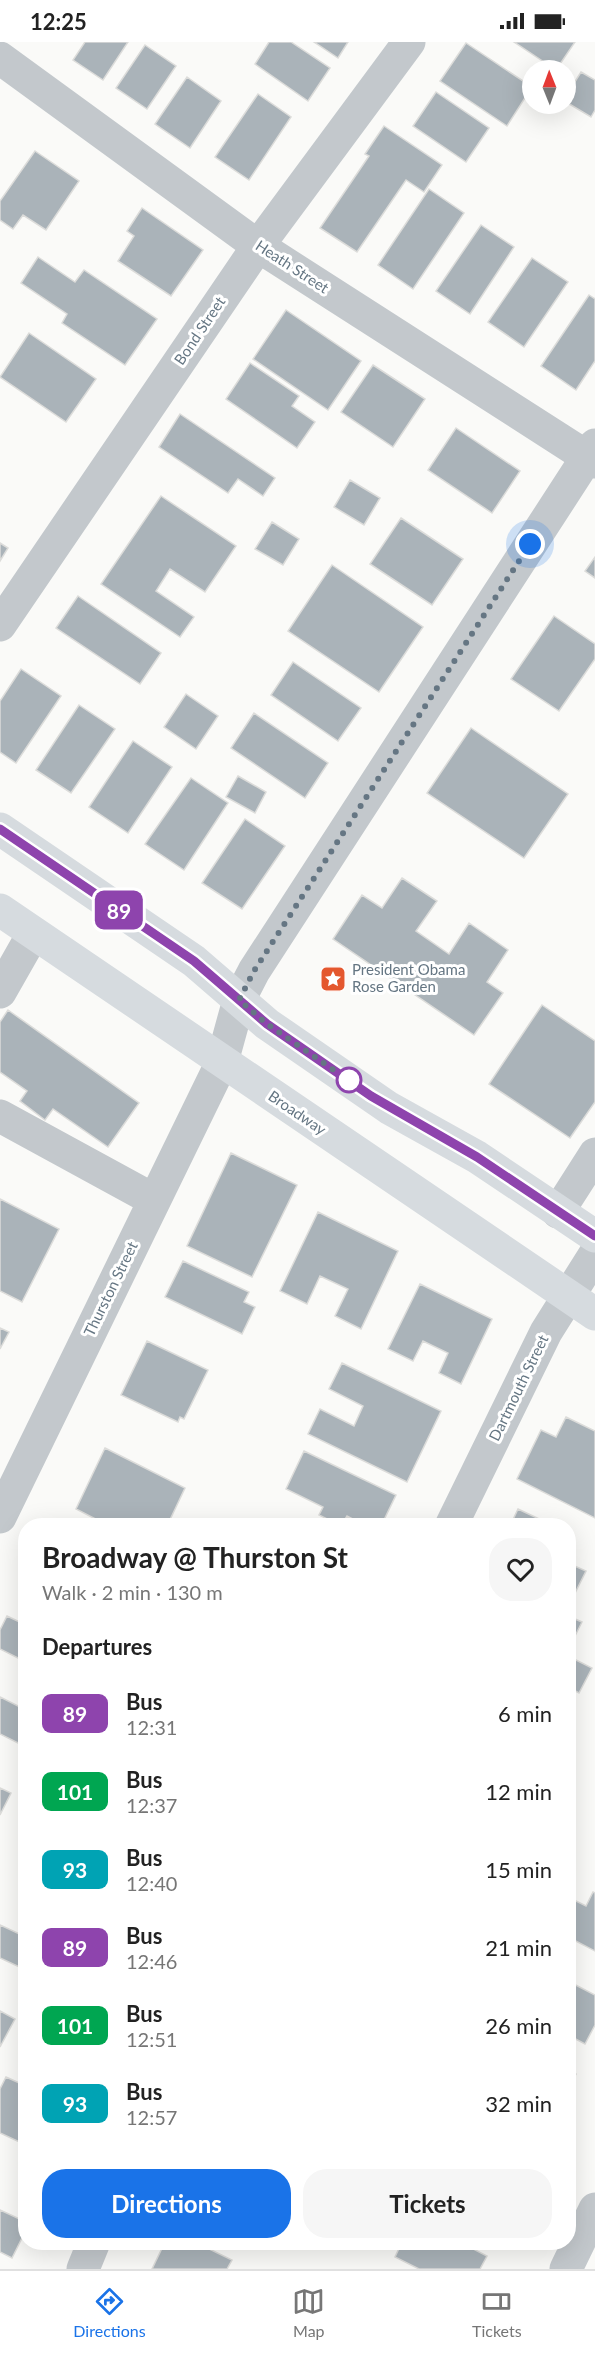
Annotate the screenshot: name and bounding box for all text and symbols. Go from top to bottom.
text: 12:25 [30,8,87,35]
north arrow [522,60,576,114]
map controls [522,60,576,114]
street label: Heath Street [253,236,333,297]
street label: Bond Street [170,292,229,368]
your location [515,529,545,559]
line badge: 89 [92,890,146,930]
text: 89 [107,898,131,923]
place label: President Obama Rose Garden [352,960,465,995]
place icon: President Obama Rose Garden [318,964,348,994]
unlabelled marker [336,1067,362,1093]
street label: Broadway [265,1086,330,1138]
street label: Thurston Street [79,1238,141,1339]
street label: Dartmouth Street [485,1331,552,1444]
button: heart [489,1538,552,1601]
text: Broadway @ Thurston St [42,1540,348,1574]
text: Walk · 2 min · 130 m [42,1580,223,1604]
text: Departures [42,1633,152,1660]
text: Bus [126,1688,162,1715]
text: 6 min [498,1700,552,1727]
text: 89 [63,1701,87,1726]
text: 12:31 [126,1715,177,1739]
text: Bus [126,1766,162,1793]
text: 12 min [485,1778,552,1805]
text: 101 [57,1779,93,1804]
text: 12:37 [126,1793,177,1817]
text: Bus [126,1844,162,1871]
text: 15 min [485,1856,552,1883]
text: 93 [63,1857,87,1882]
text: 12:40 [126,1871,177,1895]
text: Bus [126,1922,162,1949]
text: 21 min [485,1934,552,1961]
text: 89 [63,1935,87,1960]
text: 12:46 [126,1949,177,1973]
text: Bus [126,2000,162,2027]
text: 26 min [485,2012,552,2039]
text: 101 [57,2013,93,2038]
text: 12:51 [126,2027,177,2051]
text: Bus [126,2078,162,2105]
text: 32 min [485,2090,552,2117]
text: 93 [63,2091,87,2116]
text: 12:57 [126,2105,177,2129]
button: Directions [42,2169,291,2238]
button: Tickets [303,2169,552,2238]
tab: Directions [73,2285,146,2340]
tab: Map [292,2285,325,2340]
tab: Tickets [472,2285,522,2340]

